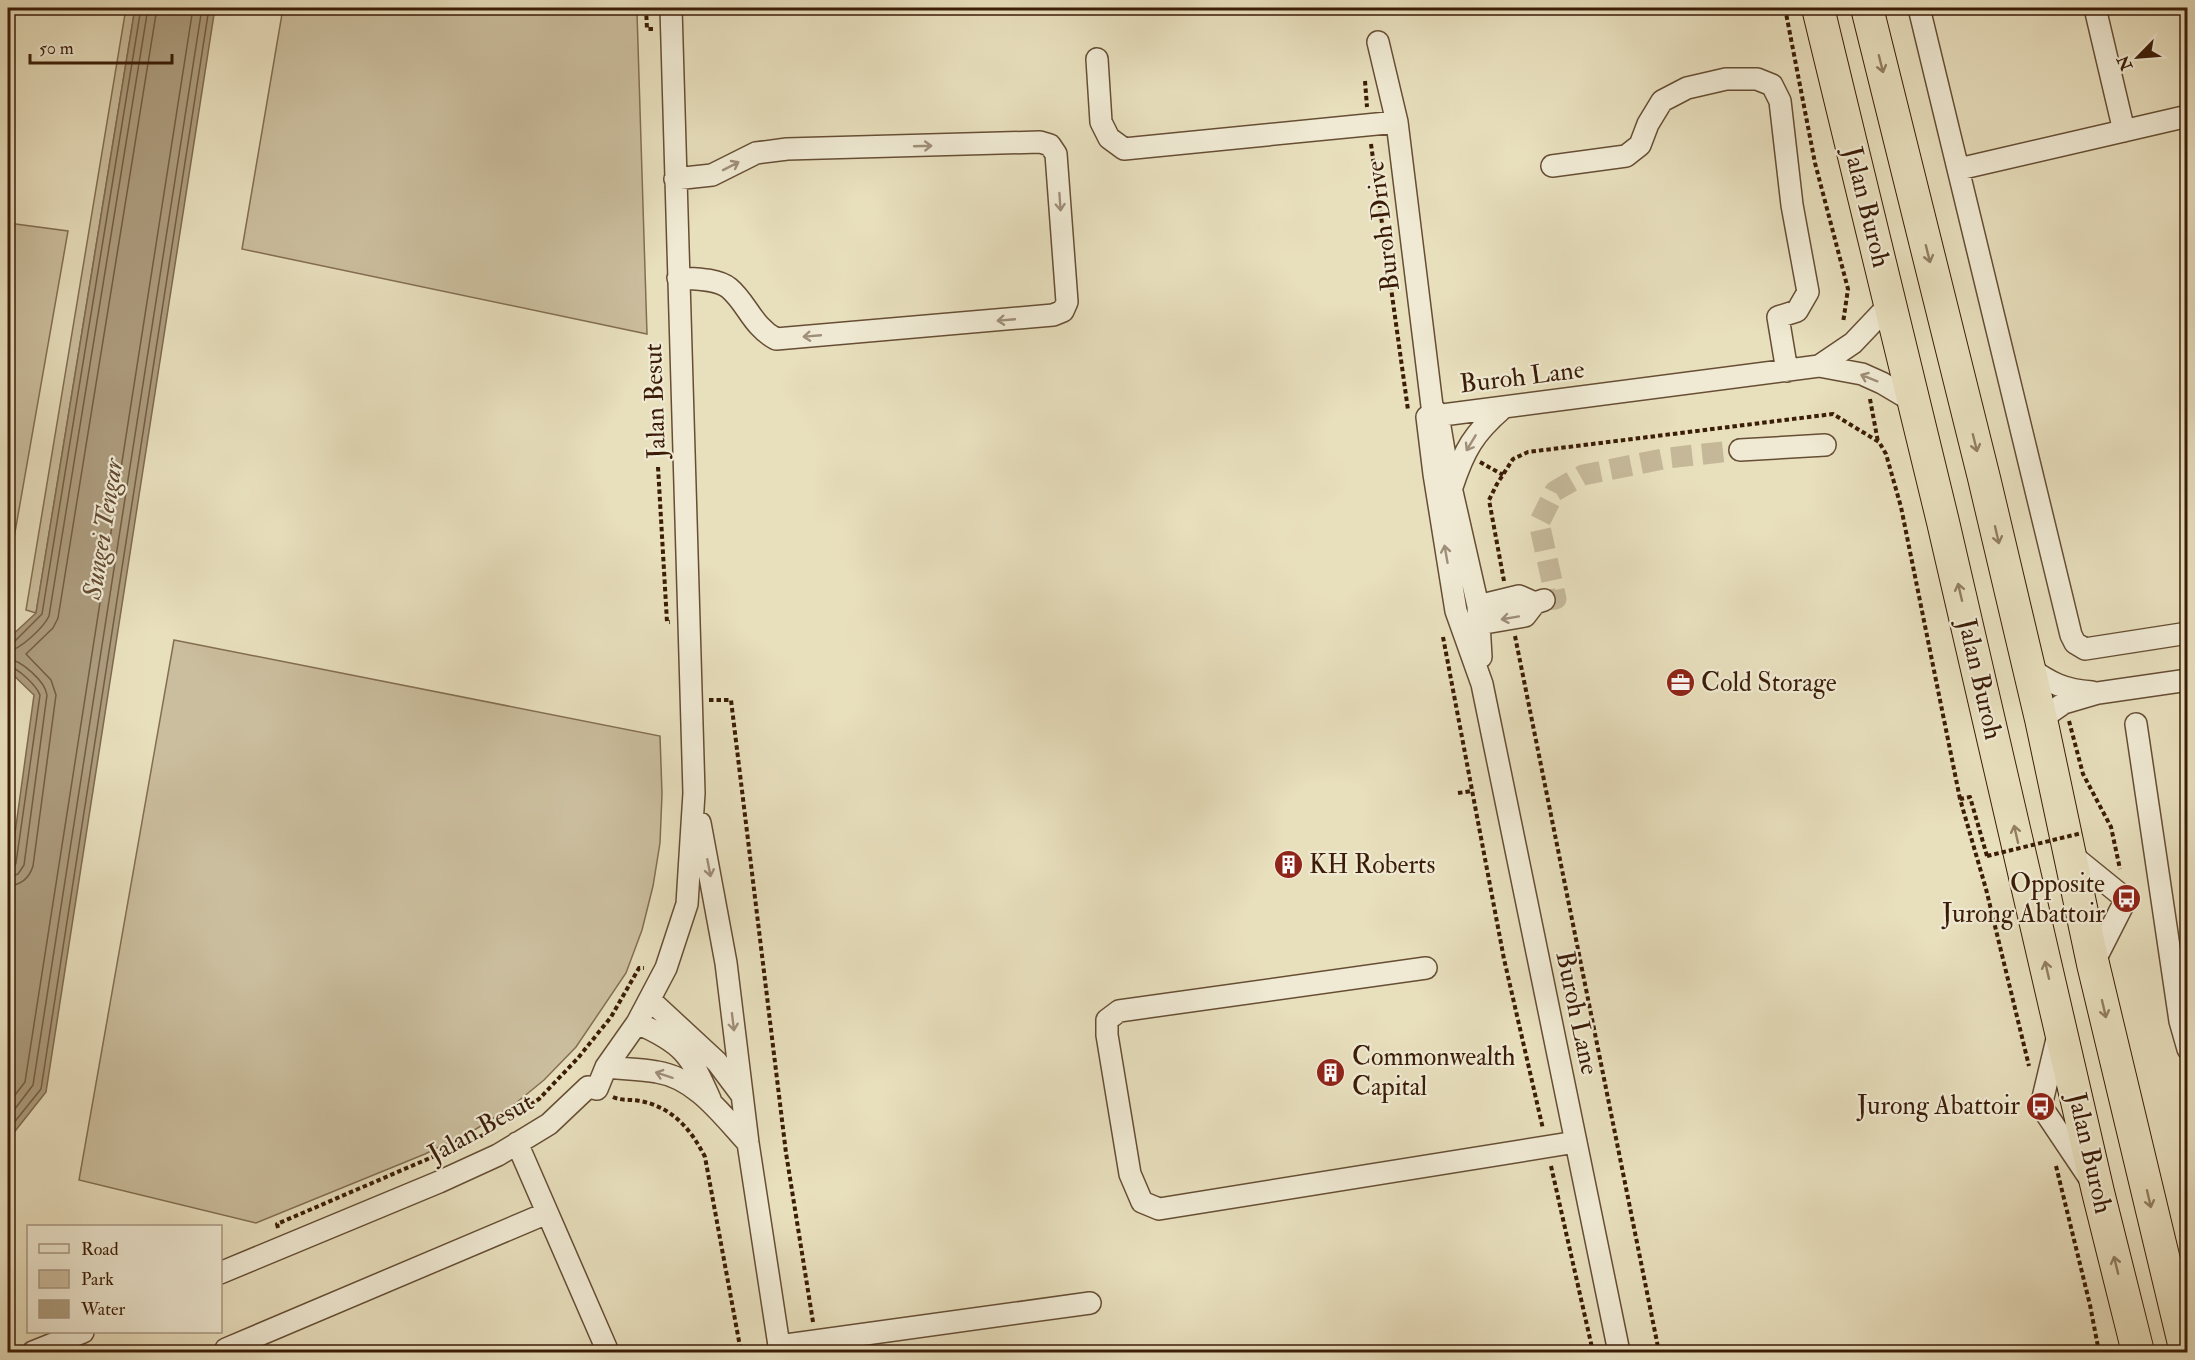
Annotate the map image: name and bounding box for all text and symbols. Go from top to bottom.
scale bar [30,27,172,65]
north arrow [2108,27,2168,87]
text: 50 m [39,37,74,60]
text: N [2113,52,2138,75]
one-way arrow [1876,54,1888,73]
one-way arrow [913,140,933,151]
street label: Jalan Buroh [1836,142,1897,271]
one-way arrow [722,159,740,171]
street label: Buroh Drive [1359,159,1407,293]
one-way arrow [1054,192,1065,211]
one-way arrow [1923,244,1935,263]
one-way arrow [997,314,1016,325]
one-way arrow [802,331,822,342]
street label: Jalan Besut [637,343,673,460]
street label: Buroh Lane [1458,353,1586,401]
one-way arrow [1860,371,1879,382]
one-way arrow [1970,433,1981,452]
one-way arrow [1464,434,1476,451]
water label: Sungei Tengar [75,454,131,603]
one-way arrow [1992,525,2004,544]
one-way arrow [1440,544,1451,564]
one-way arrow [1953,583,1965,602]
one-way arrow [1501,613,1520,624]
street label: Jalan Buroh [1950,614,2010,743]
office icon: Cold Storage [1664,667,1696,699]
place label: Cold Storage [1701,667,1837,699]
one-way arrow [2010,825,2021,844]
building icon: KH Roberts [1272,849,1304,881]
place label: KH Roberts [1309,849,1436,881]
one-way arrow [704,857,715,877]
place label: Opposite Jurong Abattoir [1941,868,2105,930]
bus stop icon: Opposite Jurong Abattoir [2110,883,2142,915]
street label: Buroh Lane [1548,948,1606,1078]
one-way arrow [2041,961,2052,980]
one-way arrow [2099,999,2111,1018]
one-way arrow [728,1011,739,1031]
place label: Commonwealth Capital [1352,1041,1516,1104]
building icon: Commonwealth Capital [1315,1056,1347,1088]
one-way arrow [655,1068,674,1079]
street label: Jalan Besut [422,1086,539,1170]
street label: Jalan Buroh [2060,1088,2120,1217]
place label: Jurong Abattoir [1856,1090,2020,1122]
bus stop icon: Jurong Abattoir [2025,1090,2057,1122]
one-way arrow [2144,1189,2156,1208]
legend [27,1225,222,1333]
text: Road [81,1238,119,1261]
one-way arrow [2110,1256,2122,1275]
text: Park [81,1268,114,1291]
text: Water [80,1298,125,1321]

